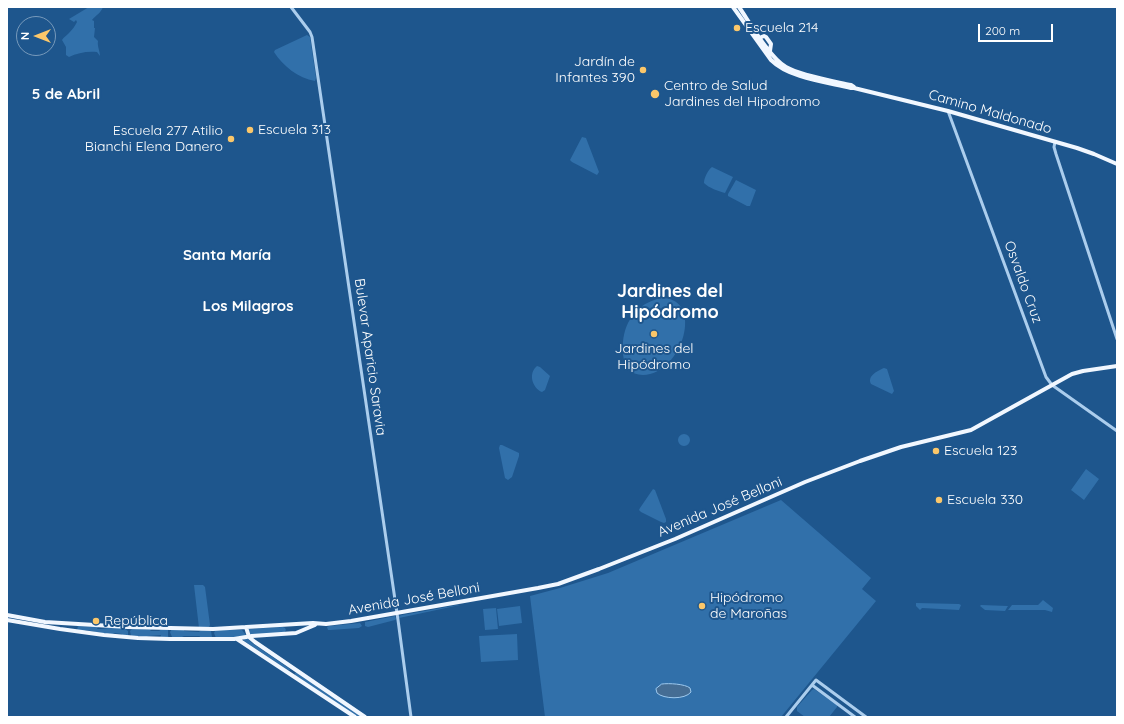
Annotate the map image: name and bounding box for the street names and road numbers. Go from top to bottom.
street label: Camino Maldonado [926,86,1054,138]
street label: Osvaldo Cruz [1000,239,1046,325]
street label: Bulevar Aparicio Saravia [351,277,389,437]
street label: Avenida José Belloni [655,473,785,541]
street label: Avenida José Belloni [347,579,481,619]

